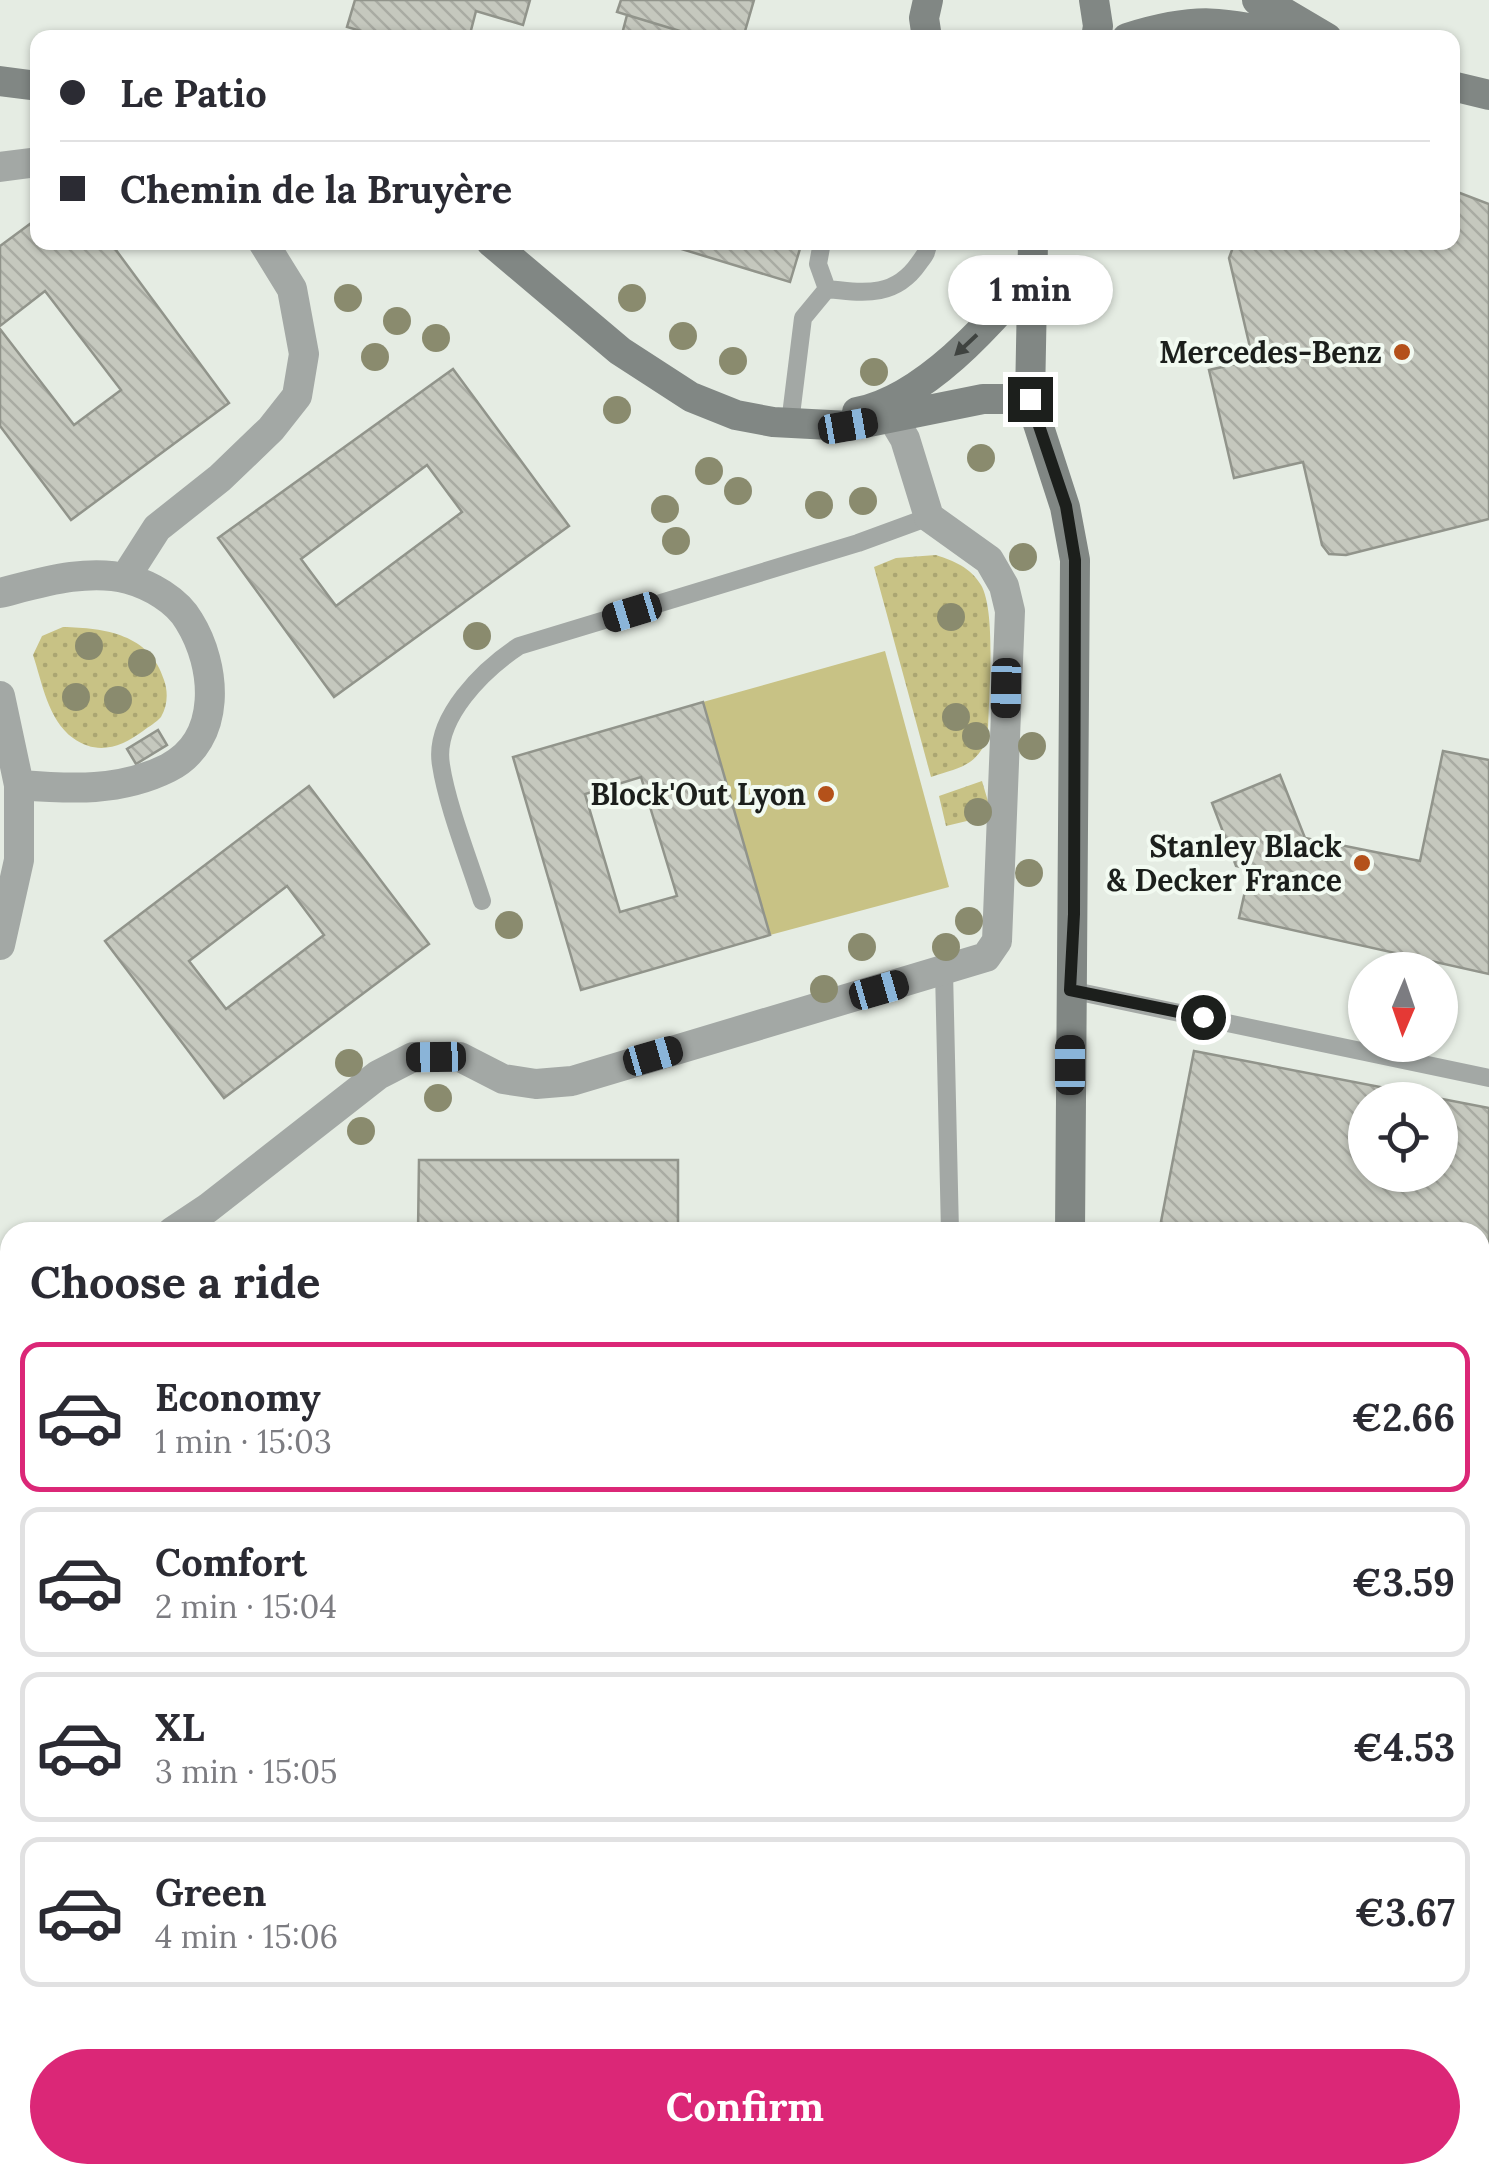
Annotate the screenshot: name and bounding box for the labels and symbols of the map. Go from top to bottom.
callout: 1 min [948,254,1112,324]
one-way arrow [954,333,978,356]
place label: Mercedes-Benz [1159,333,1382,371]
marker: Mercedes-Benz [1391,341,1413,363]
route end [1008,377,1053,422]
car [816,406,880,446]
car [599,589,665,635]
car [990,658,1022,718]
place label: Block'Out Lyon [590,775,806,814]
marker: Block'Out Lyon [815,783,837,805]
place label: Stanley Black & Decker France [1107,827,1342,899]
marker: Stanley Black & Decker France [1351,852,1373,874]
north arrow [1348,952,1458,1062]
car [846,967,912,1013]
route start [1181,995,1226,1040]
car [620,1033,686,1079]
car [1055,1035,1085,1095]
car [406,1041,466,1073]

